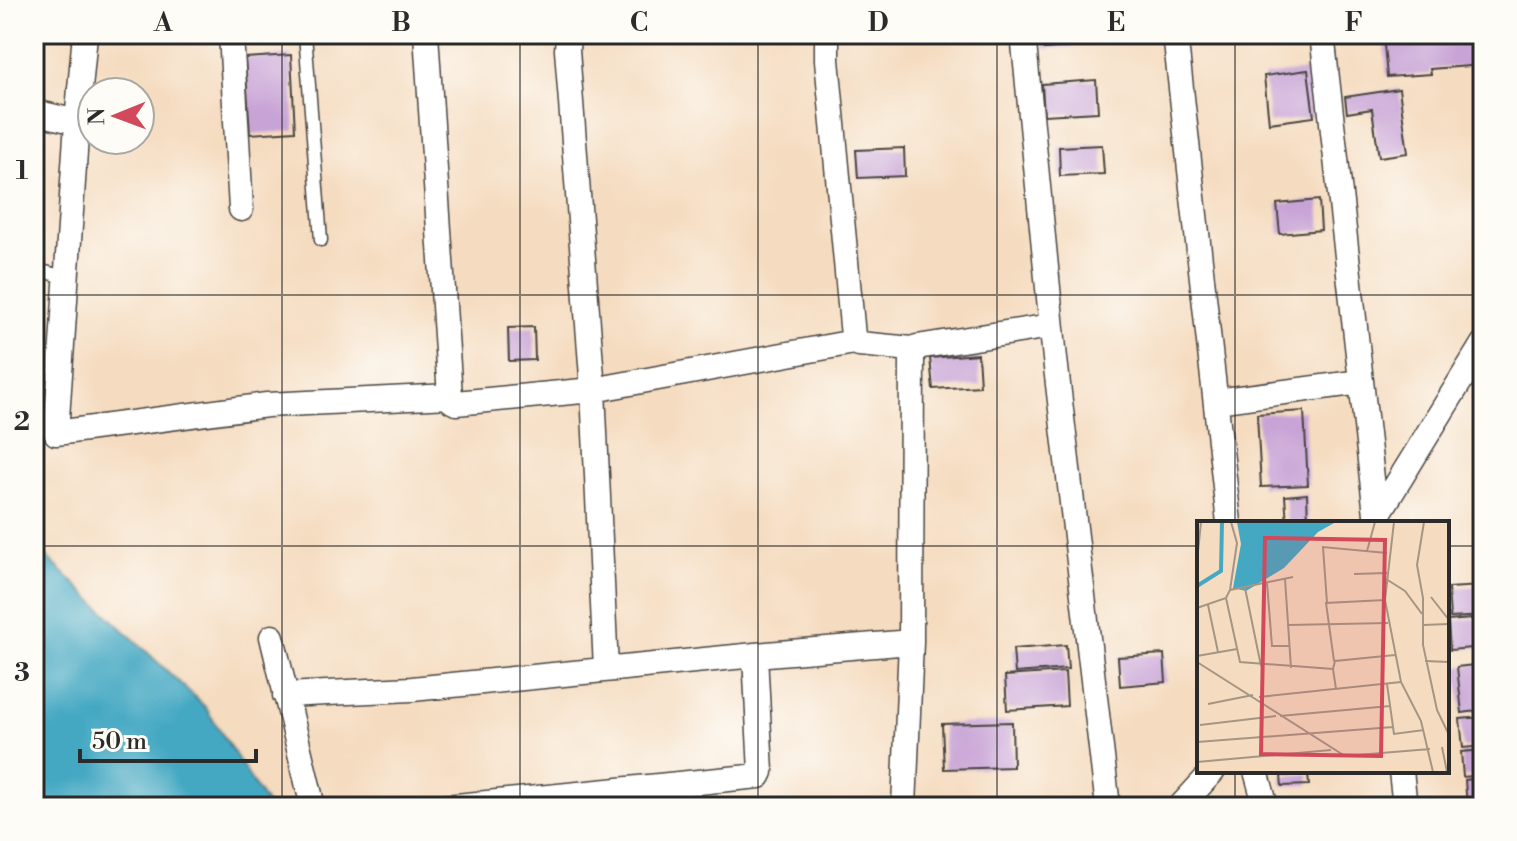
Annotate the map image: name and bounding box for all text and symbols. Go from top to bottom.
text: A [153,7,173,39]
text: B [391,7,411,39]
text: C [630,7,648,39]
text: D [868,7,888,39]
text: E [1107,7,1125,39]
text: F [1345,7,1363,39]
north arrow [76,76,156,156]
text: N [84,107,111,125]
text: 1 [16,155,29,187]
text: 2 [14,406,30,438]
inset map [1197,521,1449,773]
text: 3 [14,657,30,689]
scale bar [80,713,256,763]
text: 50 m [92,727,147,757]

